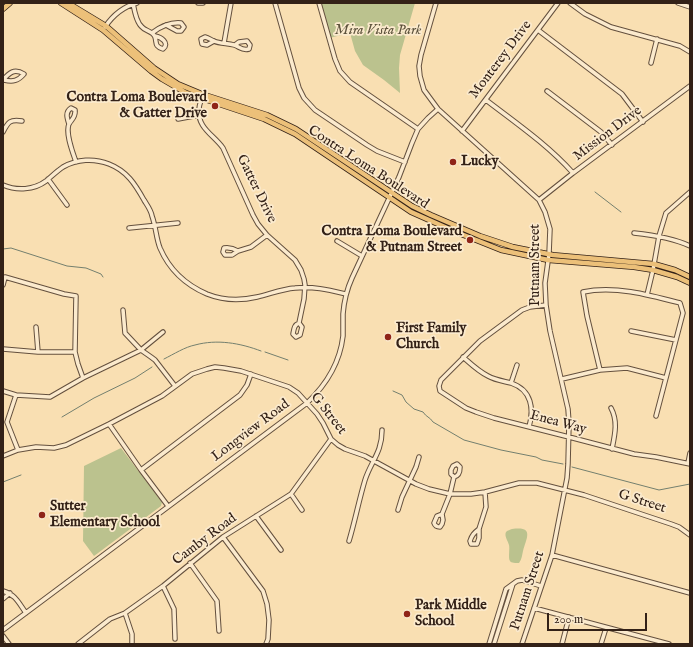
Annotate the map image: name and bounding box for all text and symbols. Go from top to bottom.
street label: Monterey Drive [466,18,536,102]
park label: Mira Vista Park [335,23,421,39]
place label: Contra Loma Boulevard & Gatter Drive [66,90,207,122]
marker: Contra Loma Boulevard & Gatter Drive [210,101,220,111]
street label: Mission Drive [571,103,645,165]
street label: Contra Loma Boulevard [304,123,432,213]
street label: Gatter Drive [232,152,280,226]
place label: Lucky [461,154,499,170]
marker: Lucky [448,157,458,167]
place label: Contra Loma Boulevard & Putnam Street [321,224,462,256]
street label: Putnam Street [528,224,544,306]
marker: Contra Loma Boulevard & Putnam Street [465,235,475,245]
place label: First Family Church [396,321,466,354]
marker: First Family Church [383,332,393,342]
street label: G Street [306,390,350,438]
street label: Longview Road [209,396,293,466]
street label: Enea Way [528,407,588,439]
street label: G Street [616,486,668,518]
place label: Sutter Elementary School [50,499,160,532]
marker: Sutter Elementary School [37,510,47,520]
street label: Camby Road [170,510,240,570]
street label: Putnam Street [507,549,549,633]
place label: Park Middle School [415,598,487,630]
scale bar [549,605,649,631]
marker: Park Middle School [402,609,412,619]
text: 200 m [554,612,583,627]

